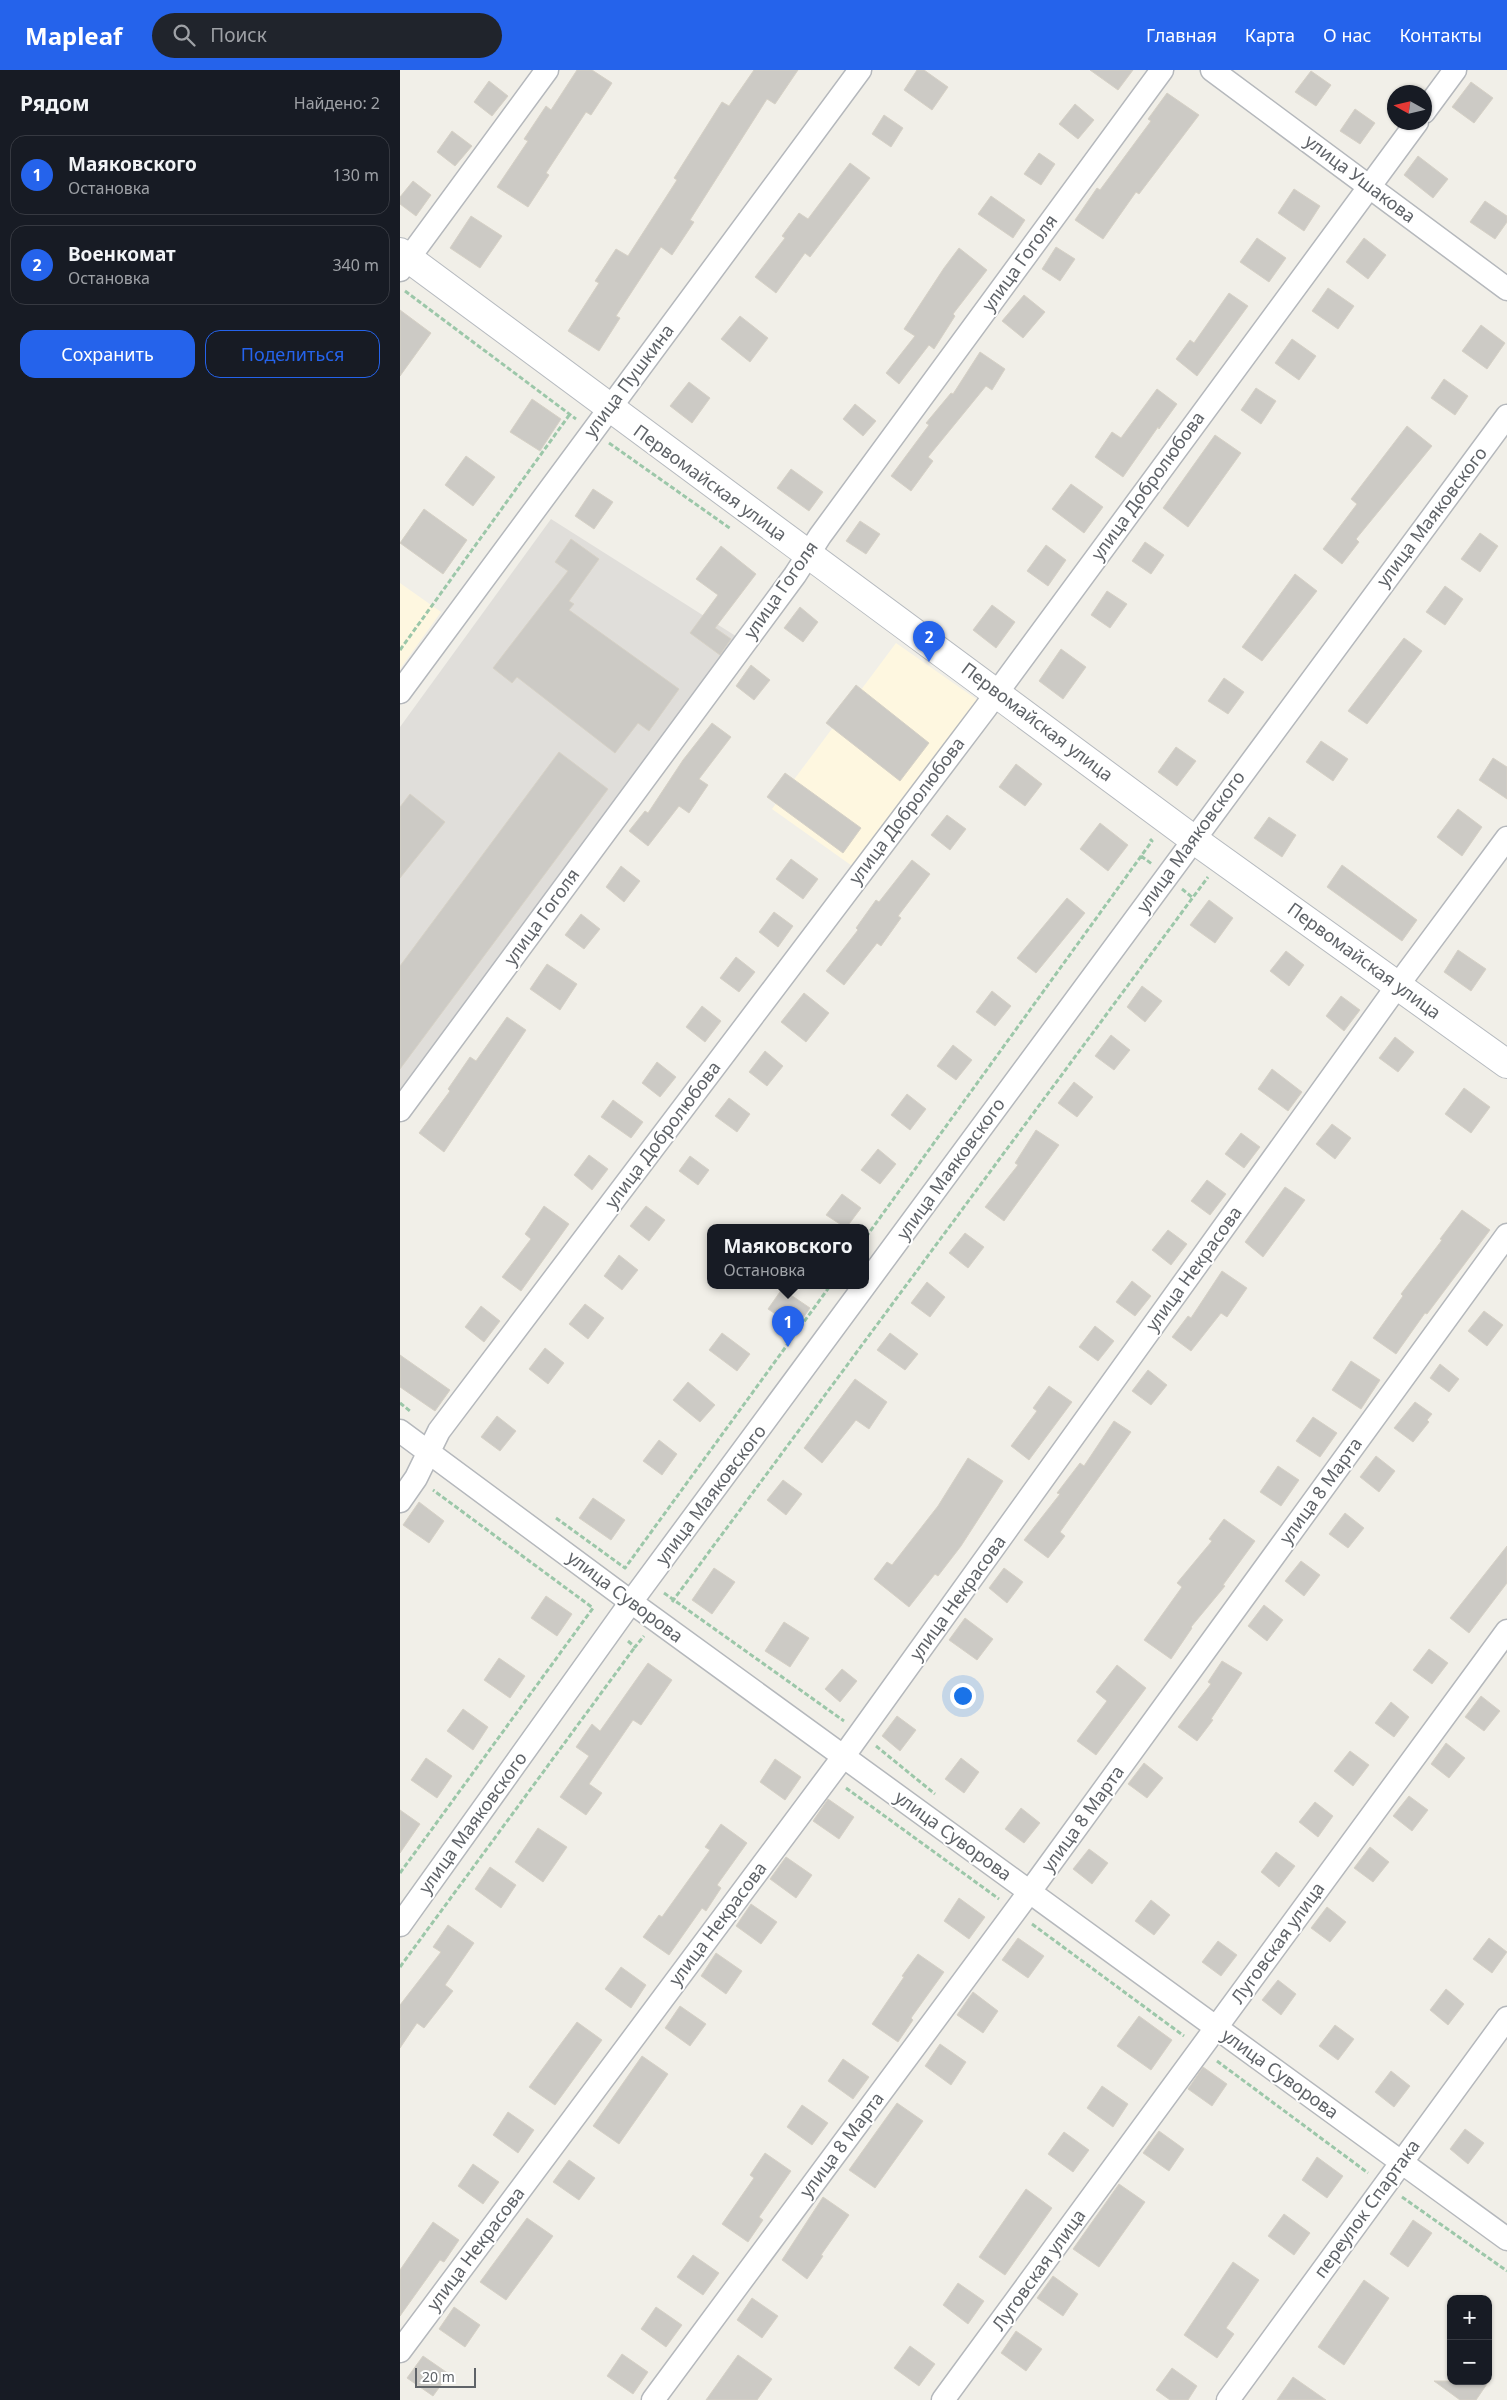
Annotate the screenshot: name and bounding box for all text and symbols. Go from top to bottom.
search box [152,13,502,58]
text: Mapleaf [25,19,122,52]
icon: search [170,21,198,49]
text: Поиск [210,22,267,48]
text: Главная [1146,23,1217,47]
text: Карта [1245,23,1295,47]
text: О нас [1323,23,1371,47]
text: Контакты [1399,23,1482,47]
north arrow [1387,85,1432,130]
text: Рядом [20,89,90,117]
text: Найдено: 2 [294,92,380,114]
street label: улица Ушакова [1300,129,1421,228]
text: Маяковского [68,151,197,177]
text: 1 [32,164,42,186]
text: 130 m [332,164,379,186]
text: Остановка [68,177,150,199]
street label: улица Гоголя [976,209,1062,316]
text: Военкомат [68,241,176,267]
text: 2 [32,254,42,276]
text: 340 m [332,254,379,276]
text: Остановка [68,267,150,289]
street label: улица Пушкина [578,319,679,442]
button: Сохранить [20,330,195,378]
button: Поделиться [205,330,380,378]
street label: улица Добролюбова [1085,406,1209,565]
street label: Первомайская улица [629,418,792,546]
street label: улица Маяковского [1371,441,1492,591]
street label: улица Гоголя [738,536,823,643]
pin: 2 [913,621,945,662]
street label: Первомайская улица [957,656,1118,786]
street label: улица Добролюбова [843,732,969,889]
street label: улица Маяковского [1131,766,1250,917]
street label: улица Гоголя [498,863,584,970]
street label: Первомайская улица [1283,896,1446,1024]
street label: улица Добролюбова [599,1056,725,1213]
street label: улица Маяковского [891,1093,1010,1244]
street label: улица Некрасова [1140,1201,1247,1336]
popup [707,1224,869,1289]
text: Маяковского [724,1233,852,1259]
text: Остановка [724,1259,805,1281]
pin: 1 [772,1306,804,1347]
street label: улица Маяковского [650,1419,771,1569]
street label: улица 8 Марта [1273,1432,1367,1549]
street label: улица Некрасова [904,1530,1011,1665]
street label: улица Суворова [563,1545,688,1648]
your location [950,1683,976,1709]
street label: улица Маяковского [413,1747,532,1898]
street label: улица 8 Марта [1035,1760,1129,1877]
street label: улица Суворова [890,1785,1017,1886]
street label: улица Некрасова [663,1857,772,1990]
street label: Луговская улица [1225,1877,1329,2008]
street label: улица Суворова [1217,2023,1344,2124]
street label: улица 8 Марта [794,2087,889,2202]
street label: переулок Спартака [1308,2134,1425,2282]
street label: улица Некрасова [421,2182,530,2315]
street label: Луговская улица [986,2204,1090,2335]
map controls [1447,2295,1492,2385]
button: + [1447,2295,1492,2340]
button: − [1447,2340,1492,2385]
scale bar [415,2365,476,2388]
text: 20 m [422,2367,455,2386]

